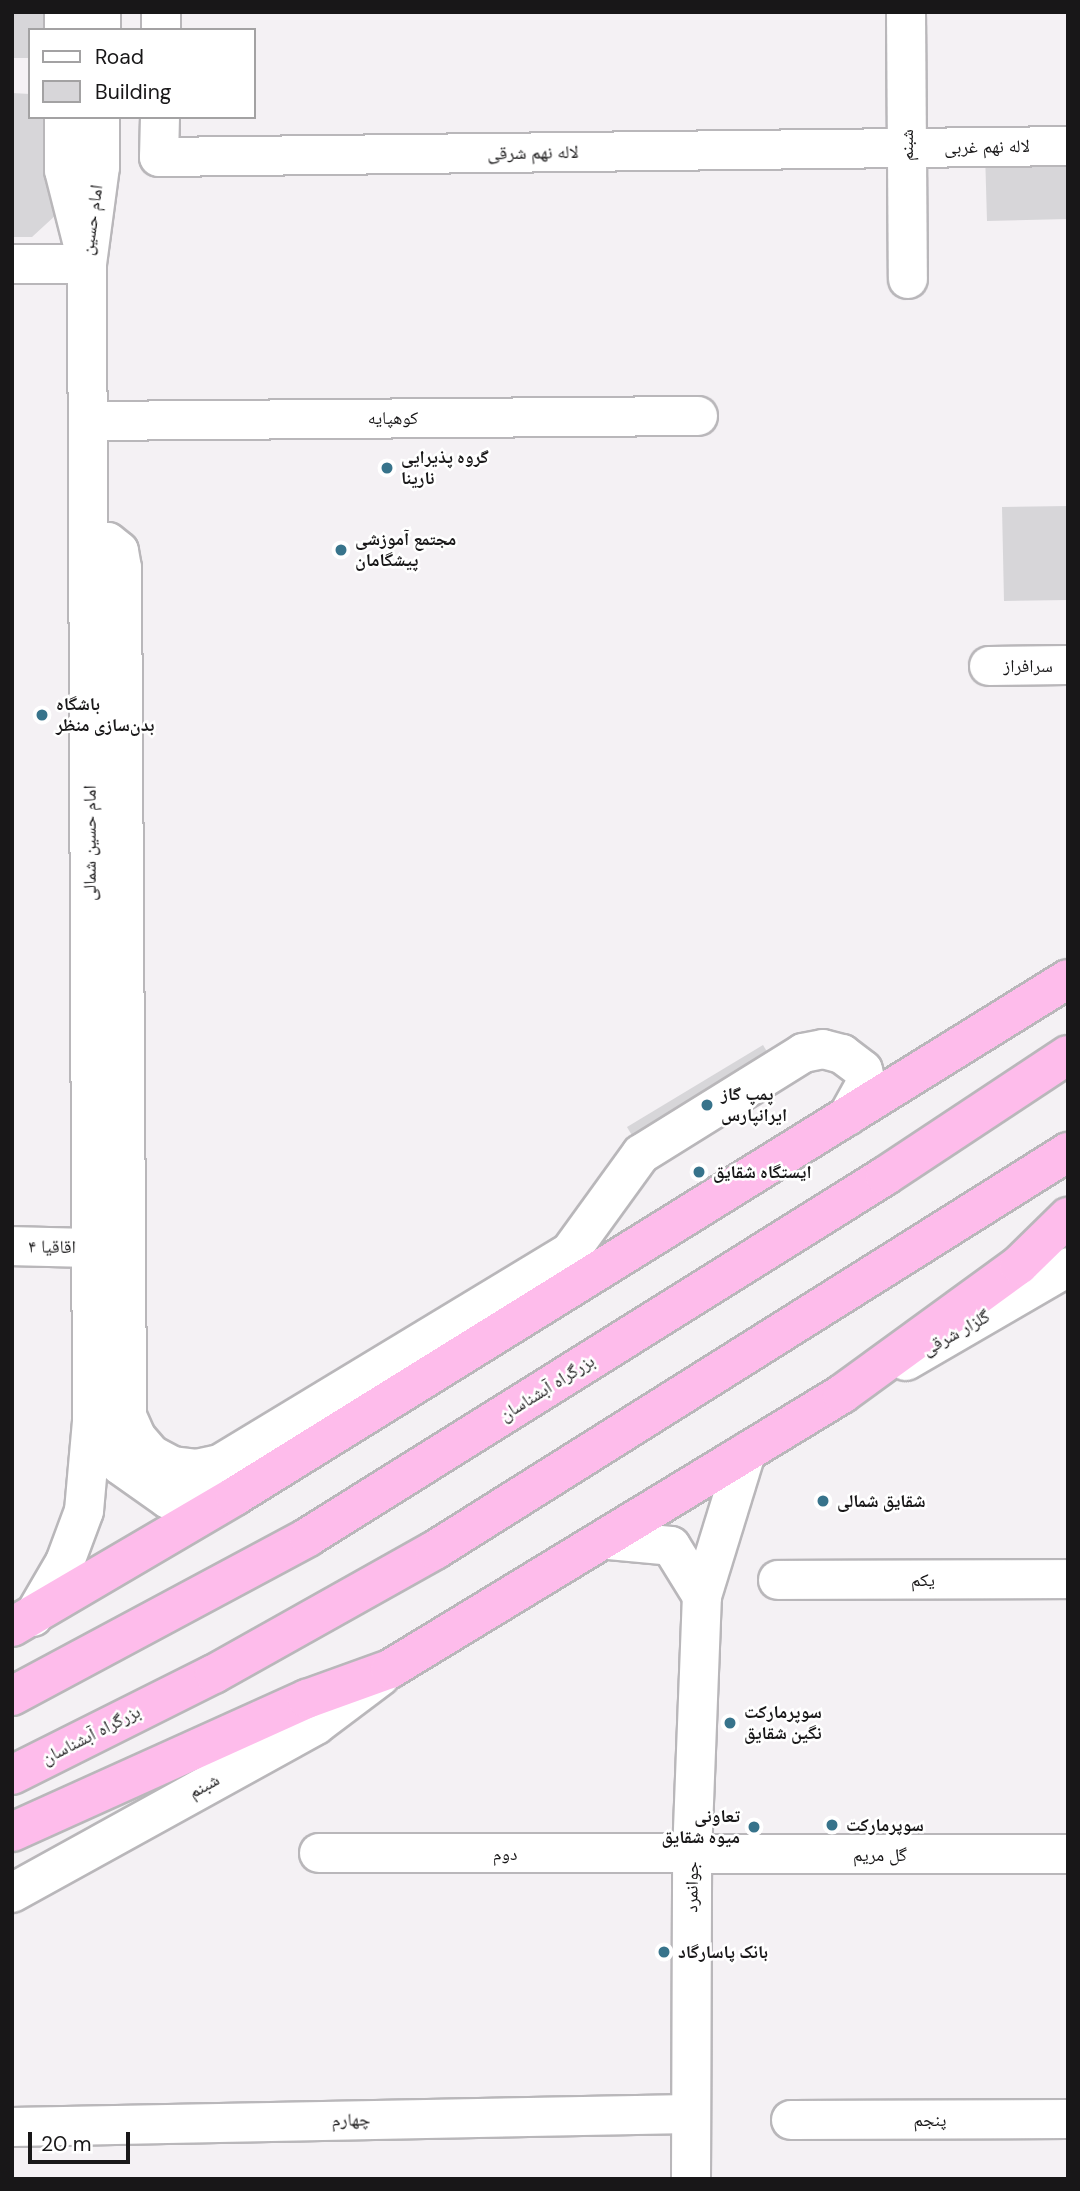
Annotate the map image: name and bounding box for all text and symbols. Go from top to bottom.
legend [28,28,256,119]
text: Road [95,43,144,71]
text: Building [95,78,171,106]
street label: شبنم [896,129,918,161]
street label: لاله نهم غربی [944,135,1030,159]
street label: لاله نهم شرقی [487,141,579,165]
street label: امام حسین [76,183,108,257]
street label: کوهپایه [368,407,418,429]
place label: گروه پذیرایی نارینا [401,447,489,490]
marker: گروه پذیرایی نارینا [379,460,395,476]
place label: مجتمع آموزشی پیشگامان [355,529,456,572]
marker: مجتمع آموزشی پیشگامان [333,542,349,558]
street label: سرافراز [1003,655,1053,677]
place label: باشگاه بدن‌سازی منظر [56,694,154,736]
marker: باشگاه بدن‌سازی منظر [34,707,50,723]
street label: امام حسین شمالی [79,785,101,901]
place label: پمپ گاز ایرانپارس [721,1084,787,1126]
marker: پمپ گاز ایرانپارس [699,1097,715,1113]
place label: ایستگاه شقایق [713,1161,812,1183]
marker: ایستگاه شقایق [691,1164,707,1180]
street label: اقاقیا ۴ [28,1236,76,1258]
street label: گلزار شرقی [918,1306,994,1360]
street label: بزرگراه آبشناسان [495,1350,599,1426]
place label: شقایق شمالی [837,1490,926,1512]
marker: شقایق شمالی [815,1493,831,1509]
street label: یکم [911,1569,935,1591]
street label: بزرگراه آبشناسان [38,1701,144,1769]
place label: سوپرمارکت نگین شقایق [744,1702,822,1744]
marker: سوپرمارکت نگین شقایق [722,1715,738,1731]
street label: شبنم [185,1769,223,1803]
place label: تعاونی میوه شقایق [662,1806,740,1848]
place label: سوپرمارکت [846,1814,924,1836]
marker: سوپرمارکت [824,1817,840,1833]
marker: تعاونی میوه شقایق [746,1819,762,1835]
street label: دوم [493,1843,517,1865]
street label: گل مریم [853,1844,907,1866]
street label: جوانمرد [681,1861,703,1913]
place label: بانک پاسارگاد [678,1941,768,1963]
marker: بانک پاسارگاد [656,1944,672,1960]
street label: چهارم [332,2109,370,2131]
street label: پنجم [914,2109,946,2131]
scale bar [32,2118,133,2162]
text: 20 m [41,2130,92,2158]

